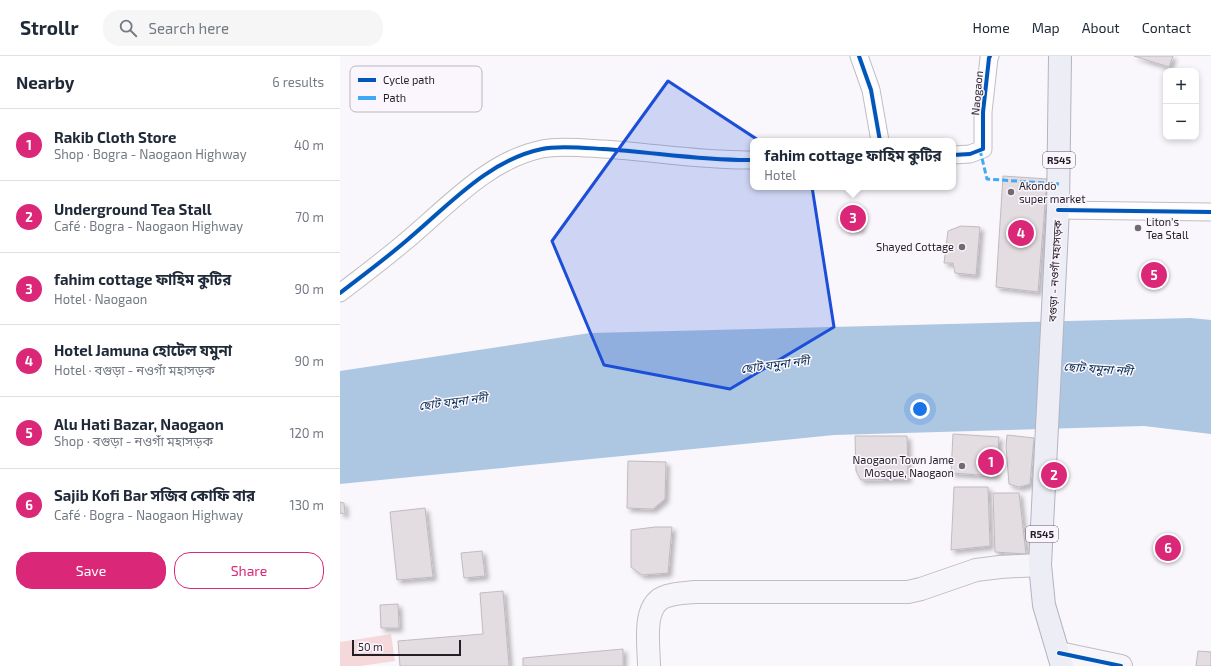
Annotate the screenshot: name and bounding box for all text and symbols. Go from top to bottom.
search box [103,10,383,46]
text: Strollr [20,16,79,39]
icon: search [117,17,139,39]
text: Search here [149,19,229,37]
text: Home [973,19,1010,36]
text: Map [1032,19,1060,36]
text: About [1082,19,1120,36]
text: Contact [1142,19,1191,36]
legend [350,66,482,112]
map controls [1163,68,1199,140]
button: + [1163,68,1199,104]
street label: Naogaon [968,70,985,116]
text: Nearby [16,72,74,92]
text: Cycle path [383,73,435,86]
text: 6 results [272,74,324,90]
text: Path [383,91,406,104]
button: − [1163,104,1199,140]
text: Rakib Cloth Store [54,128,176,146]
text: 1 [26,137,32,153]
text: 40 m [294,137,324,153]
popup [750,138,956,190]
text: Shop · Bogra - Naogaon Highway [54,146,247,162]
text: fahim cottage ফাহিম কুটির [764,146,942,164]
road number: R545 [1043,152,1075,168]
text: Hotel [764,167,796,183]
place label: Akondo super market [1019,179,1085,205]
marker: Akondo super market [1006,187,1016,197]
text: Underground Tea Stall [54,200,212,218]
pin: 3 [840,203,866,233]
text: 2 [25,209,33,225]
text: 70 m [295,209,324,225]
place label: Liton's Tea Stall [1146,215,1189,241]
text: Café · Bogra - Naogaon Highway [54,218,243,234]
pin: 4 [1008,218,1034,248]
street label: বগুড়া - নওগাঁ মহাসড়ক [1045,220,1064,323]
marker: Liton's Tea Stall [1133,223,1143,233]
place label: Shayed Cottage [876,240,954,253]
marker: Shayed Cottage [957,242,967,252]
pin: 5 [1141,260,1167,290]
text: fahim cottage ফাহিম কুটির [54,270,231,288]
text: 3 [25,281,33,297]
text: 90 m [294,281,324,297]
text: Hotel · Naogaon [54,291,147,307]
text: Hotel Jamuna হোটেল যমুনা [54,341,232,359]
text: 4 [25,353,33,369]
text: 90 m [294,353,324,369]
water label: ছোট যমুনা নদী [740,353,813,376]
water label: ছোট যমুনা নদী [1063,359,1136,379]
text: Hotel · বগুড়া - নওগাঁ মহাসড়ক [54,362,215,378]
water label: ছোট যমুনা নদী [418,390,491,413]
your location [910,399,930,419]
text: Alu Hati Bazar, Naogaon [54,415,224,433]
text: 5 [25,425,33,441]
text: 120 m [289,425,324,441]
text: Shop · বগুড়া - নওগাঁ মহাসড়ক [54,433,213,449]
pin: 1 [978,447,1004,477]
place label: Naogaon Town Jame Mosque, Naogaon [853,453,954,479]
pin: 2 [1041,460,1067,490]
marker: Naogaon Town Jame Mosque, Naogaon [957,461,967,471]
text: Sajib Kofi Bar সজিব কোফি বার [54,486,255,504]
text: 6 [25,497,33,513]
text: 130 m [289,497,324,513]
text: Café · Bogra - Naogaon Highway [54,507,243,523]
road number: R545 [1026,526,1058,542]
pin: 6 [1155,533,1181,563]
button: Save [16,552,166,589]
button: Share [174,552,324,589]
scale bar [352,638,461,657]
text: 50 m [358,640,383,653]

